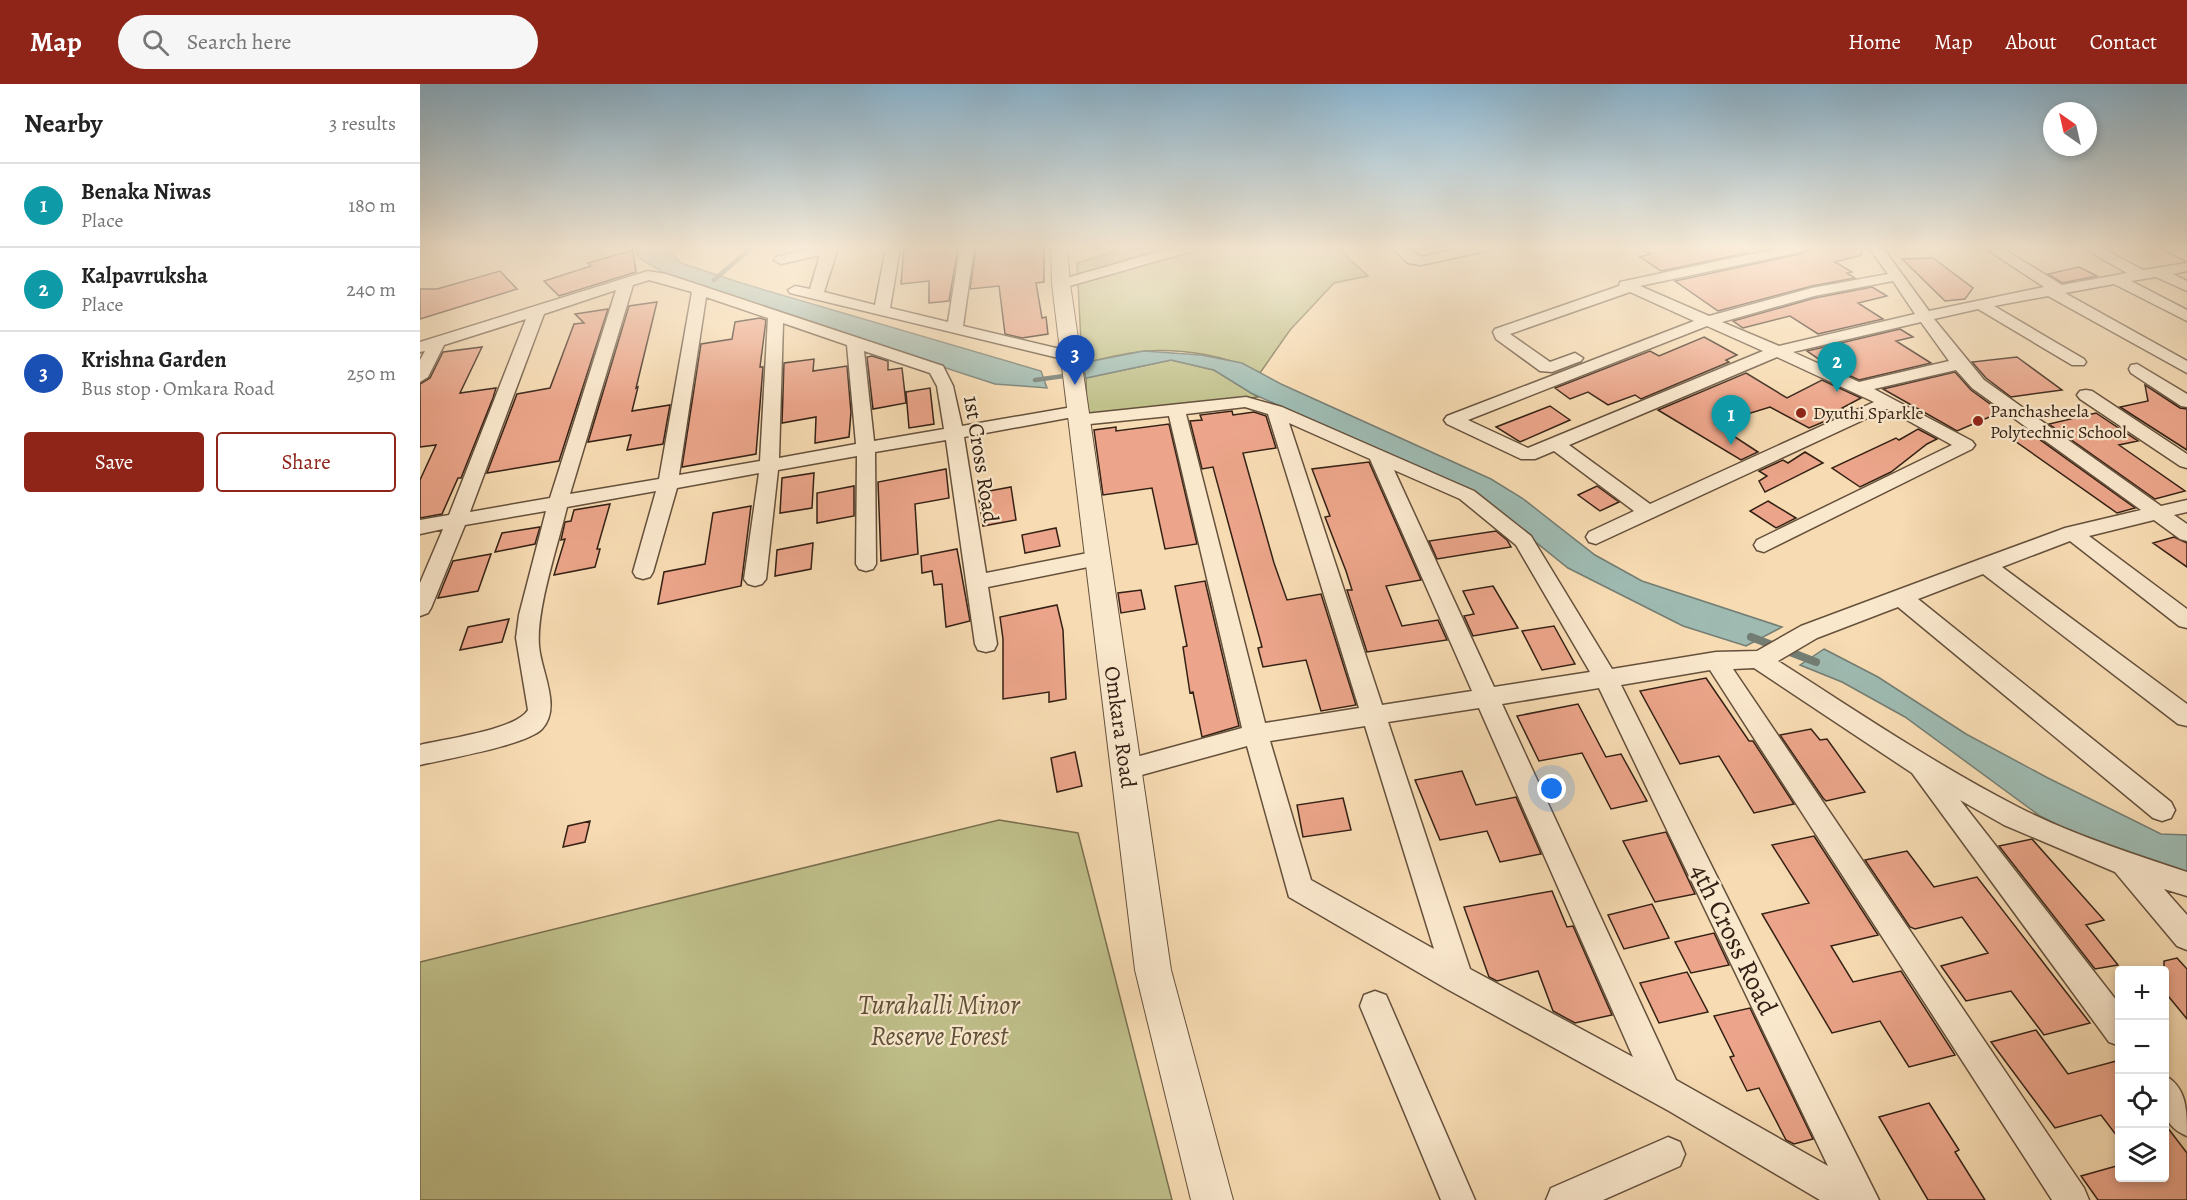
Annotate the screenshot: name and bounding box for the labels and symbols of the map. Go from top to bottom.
north arrow [2043,102,2097,156]
pin: 3 [1056,336,1094,385]
pin: 2 [1818,342,1856,392]
street label: 1st Cross Road [956,393,1006,525]
pin: 1 [1712,396,1750,445]
place label: Panchasheela Polytechnic School [1990,399,2127,444]
place label: Dyuthi Sparkle [1813,401,1924,425]
marker: Dyuthi Sparkle [1794,406,1808,420]
marker: Panchasheela Polytechnic School [1971,414,1985,428]
street label: Omkara Road [1097,664,1143,790]
your location [1537,774,1566,803]
street label: 4th Cross Road [1682,857,1786,1021]
park label: Turahalli Minor Reserve Forest [858,987,1021,1054]

